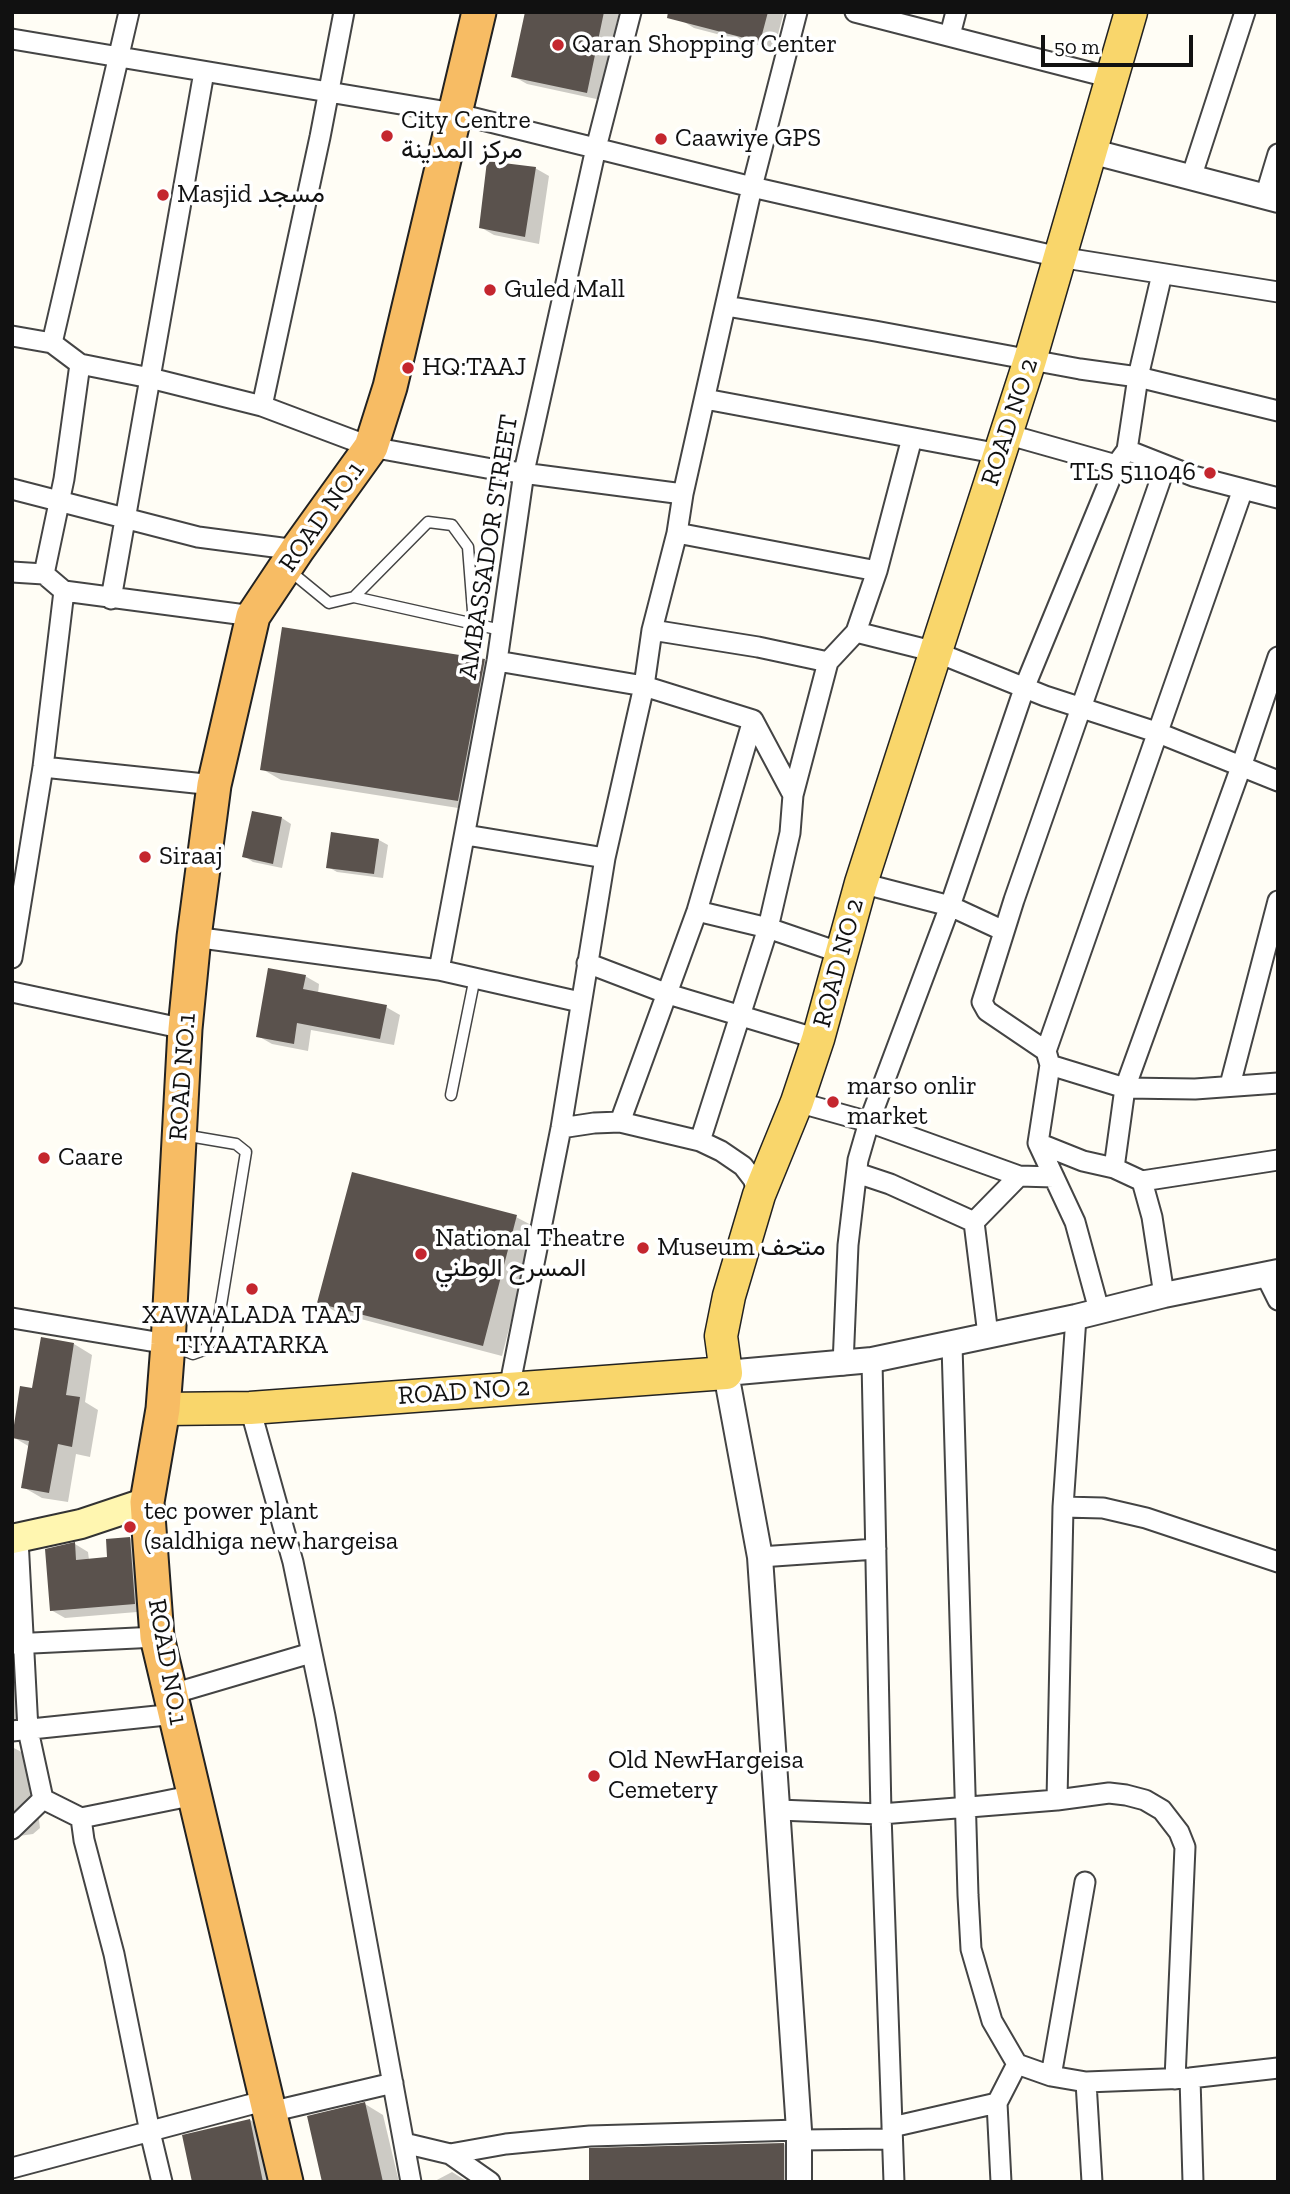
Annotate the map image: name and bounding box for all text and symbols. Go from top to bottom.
scale bar [1045,21,1197,65]
place label: Qaran Shopping Center [572,29,837,61]
text: 50 m [1054,34,1100,59]
marker: Qaran Shopping Center [550,37,566,53]
place label: City Centre مركز المدينة [401,105,531,166]
place label: Caawiye GPS [675,123,821,155]
marker: City Centre مركز المدينة [379,128,395,144]
marker: Caawiye GPS [653,131,669,147]
place label: Masjid مسجد [177,179,325,211]
marker: Masjid مسجد [155,187,171,203]
place label: Guled Mall [504,274,625,306]
marker: Guled Mall [482,282,498,298]
place label: HQ:TAAJ [422,352,526,384]
street label: ROAD NO 2 [975,354,1045,490]
marker: HQ:TAAJ [400,360,416,376]
street label: AMBASSADOR STREET [453,412,525,682]
street label: ROAD NO.1 [273,456,371,578]
place label: TLS 511046 [1070,457,1196,489]
marker: TLS 511046 [1202,465,1218,481]
place label: Siraaj [159,841,223,873]
marker: Siraaj [137,849,153,865]
street label: ROAD NO 2 [807,895,871,1031]
street label: ROAD NO.1 [163,1012,203,1142]
place label: marso onlir market [847,1071,977,1132]
marker: marso onlir market [825,1094,841,1110]
place label: Caare [58,1142,123,1174]
marker: Caare [36,1150,52,1166]
place label: National Theatre المسرح الوطني [435,1223,625,1284]
place label: Museum متحف [657,1232,826,1264]
marker: Museum متحف [635,1240,651,1256]
marker: National Theatre المسرح الوطني [413,1246,429,1262]
marker: XAWAALADA TAAJ TIYAATARKA [244,1281,260,1297]
place label: XAWAALADA TAAJ TIYAATARKA [142,1300,362,1362]
street label: ROAD NO 2 [397,1372,531,1412]
place label: tec power plant (saldhiga new hargeisa [144,1496,398,1558]
marker: tec power plant (saldhiga new hargeisa [122,1519,138,1535]
street label: ROAD NO.1 [141,1596,193,1728]
place label: Old NewHargeisa Cemetery [608,1745,804,1806]
marker: Old NewHargeisa Cemetery [586,1768,602,1784]

